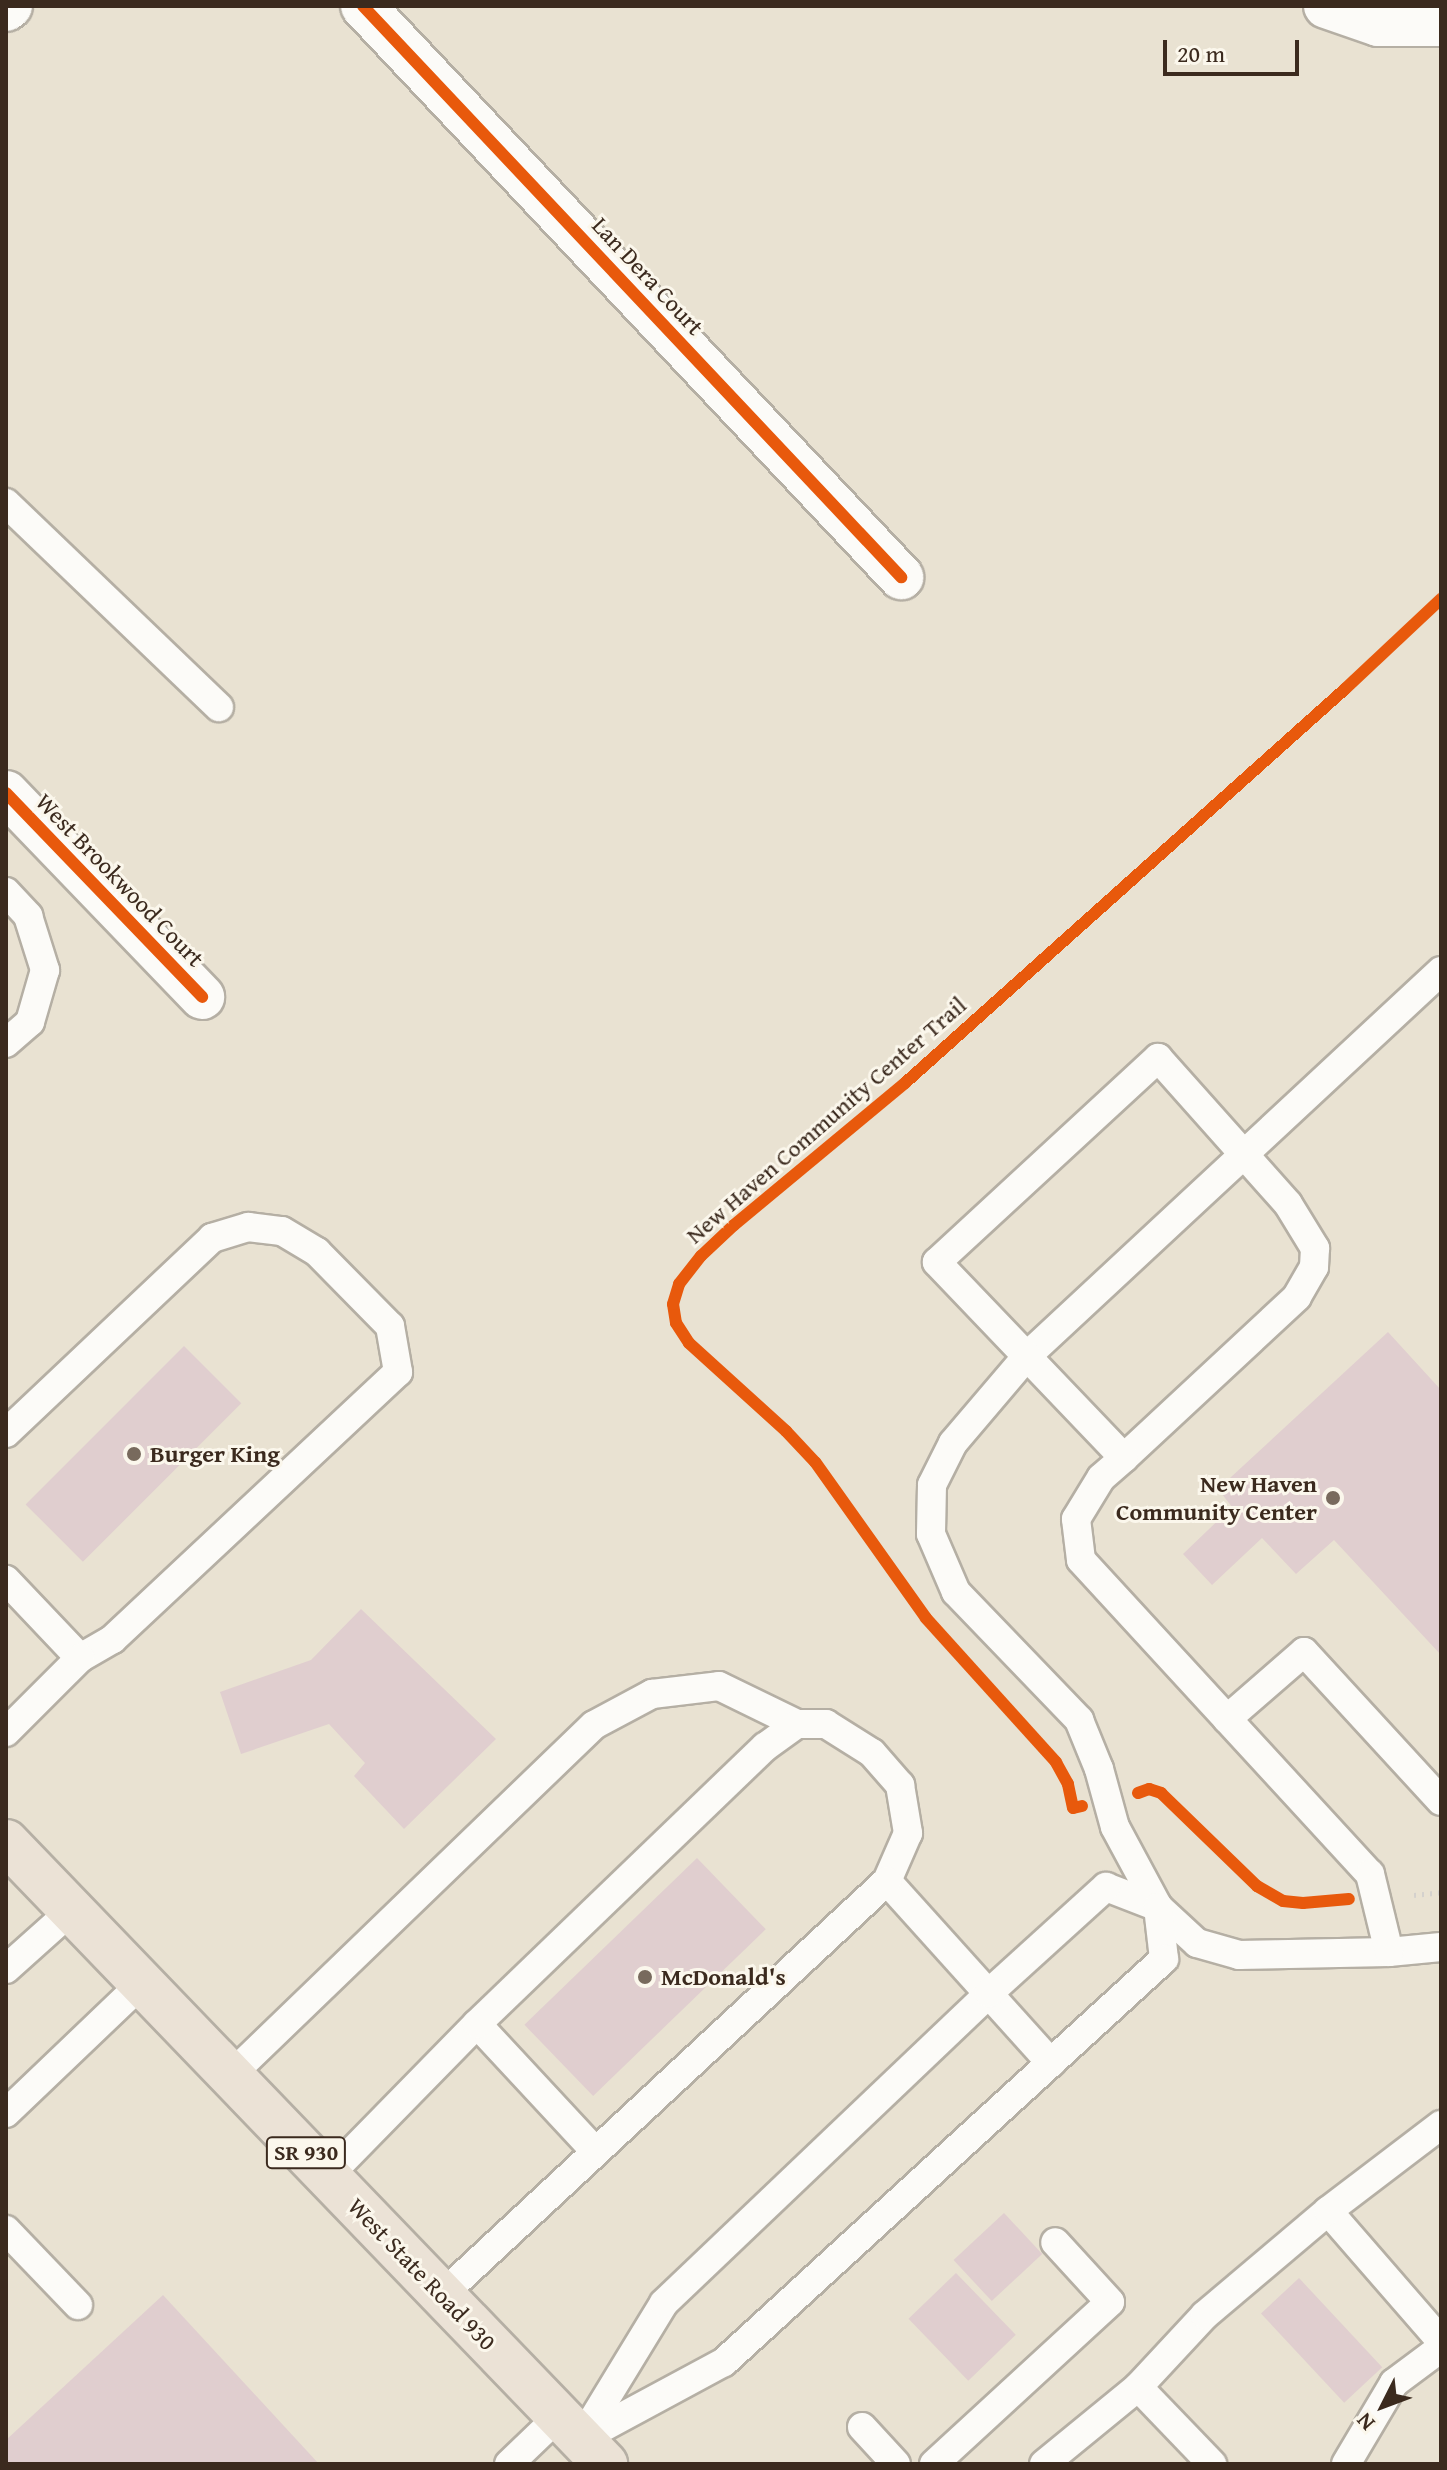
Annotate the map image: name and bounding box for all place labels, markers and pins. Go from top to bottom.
place label: Burger King [150,1440,280,1468]
marker: Burger King [125,1445,143,1463]
place label: New Haven Community Center [1116,1470,1317,1526]
marker: New Haven Community Center [1324,1489,1342,1507]
place label: McDonald's [661,1963,786,1991]
marker: McDonald's [636,1968,654,1986]

